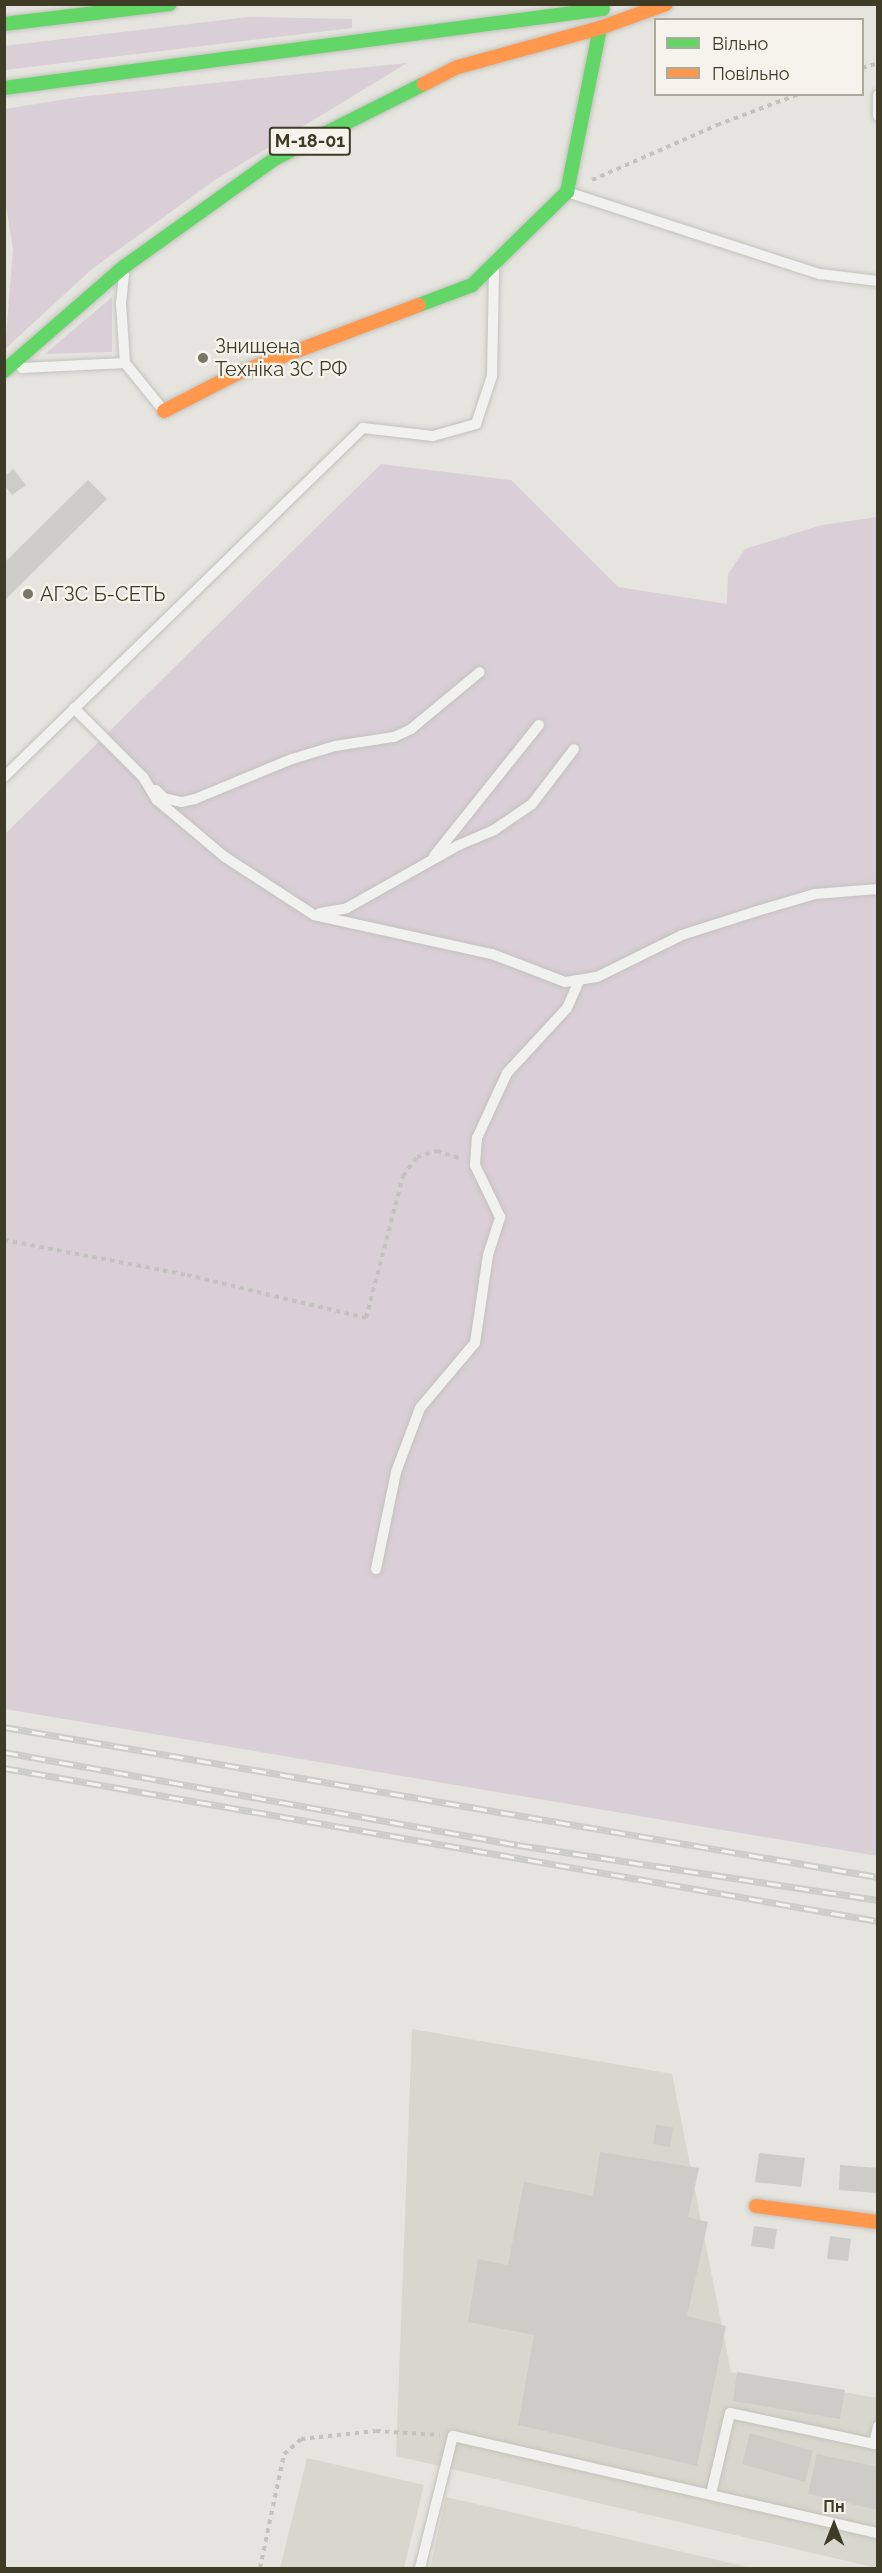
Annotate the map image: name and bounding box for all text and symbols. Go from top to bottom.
legend [654,18,864,96]
text: Вільно [712,33,768,54]
text: Повільно [712,63,789,84]
road number: М-18-01 [268,126,352,156]
place label: Знищена Техніка ЗС РФ [215,334,348,381]
marker: Знищена Техніка ЗС РФ [196,351,210,365]
place label: АГЗС Б-СЕТЬ [40,582,165,606]
marker: АГЗС Б-СЕТЬ [21,587,35,601]
north arrow [804,2495,864,2555]
text: Пн [823,2497,845,2516]

